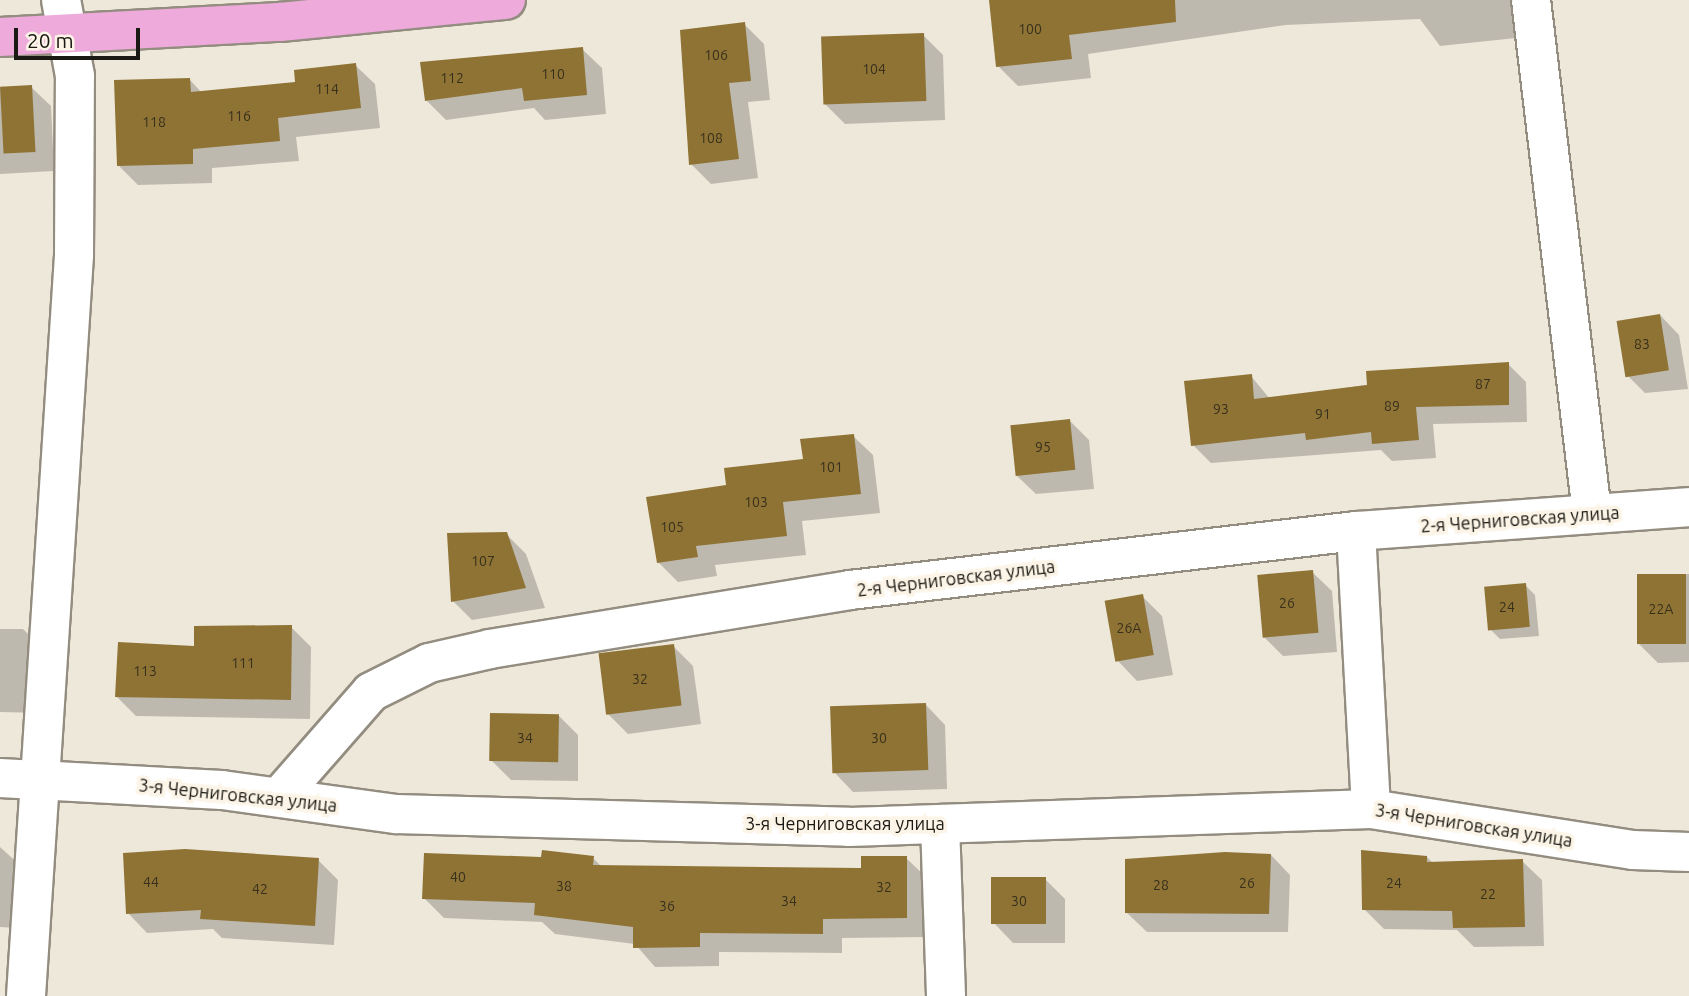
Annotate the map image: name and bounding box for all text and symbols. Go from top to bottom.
scale bar [18,14,144,58]
house number: 100 [1018,21,1042,37]
text: 20 m [27,28,74,52]
house number: 106 [704,47,728,63]
house number: 104 [862,61,886,77]
house number: 110 [541,66,565,82]
house number: 112 [440,70,464,86]
house number: 114 [315,81,339,97]
house number: 116 [227,108,251,124]
house number: 118 [142,114,166,130]
house number: 108 [699,130,723,146]
house number: 83 [1634,336,1650,352]
house number: 87 [1475,376,1491,392]
house number: 89 [1384,398,1400,414]
house number: 93 [1213,401,1229,417]
house number: 91 [1315,406,1331,422]
house number: 95 [1035,439,1051,455]
house number: 101 [819,459,843,475]
house number: 103 [744,494,768,510]
street label: 2-я Черниговская улица [1420,501,1620,537]
house number: 105 [660,519,684,535]
house number: 107 [471,553,495,569]
street label: 2-я Черниговская улица [856,555,1056,601]
house number: 26 [1279,595,1295,611]
house number: 24 [1499,599,1515,615]
house number: 22А [1649,601,1673,617]
house number: 26А [1117,620,1141,636]
house number: 111 [231,655,255,671]
house number: 113 [133,663,157,679]
house number: 32 [632,671,648,687]
house number: 34 [517,730,533,746]
house number: 30 [871,730,887,746]
street label: 3-я Черниговская улица [138,774,338,816]
street label: 3-я Черниговская улица [1374,799,1574,851]
street label: 3-я Черниговская улица [745,812,945,834]
house number: 40 [450,869,466,885]
house number: 44 [143,874,159,890]
house number: 26 [1239,875,1255,891]
house number: 24 [1386,875,1402,891]
house number: 28 [1153,877,1169,893]
house number: 38 [556,878,572,894]
house number: 32 [876,879,892,895]
house number: 42 [252,881,268,897]
house number: 22 [1480,886,1496,902]
house number: 34 [781,893,797,909]
house number: 30 [1011,893,1027,909]
house number: 36 [659,898,675,914]

